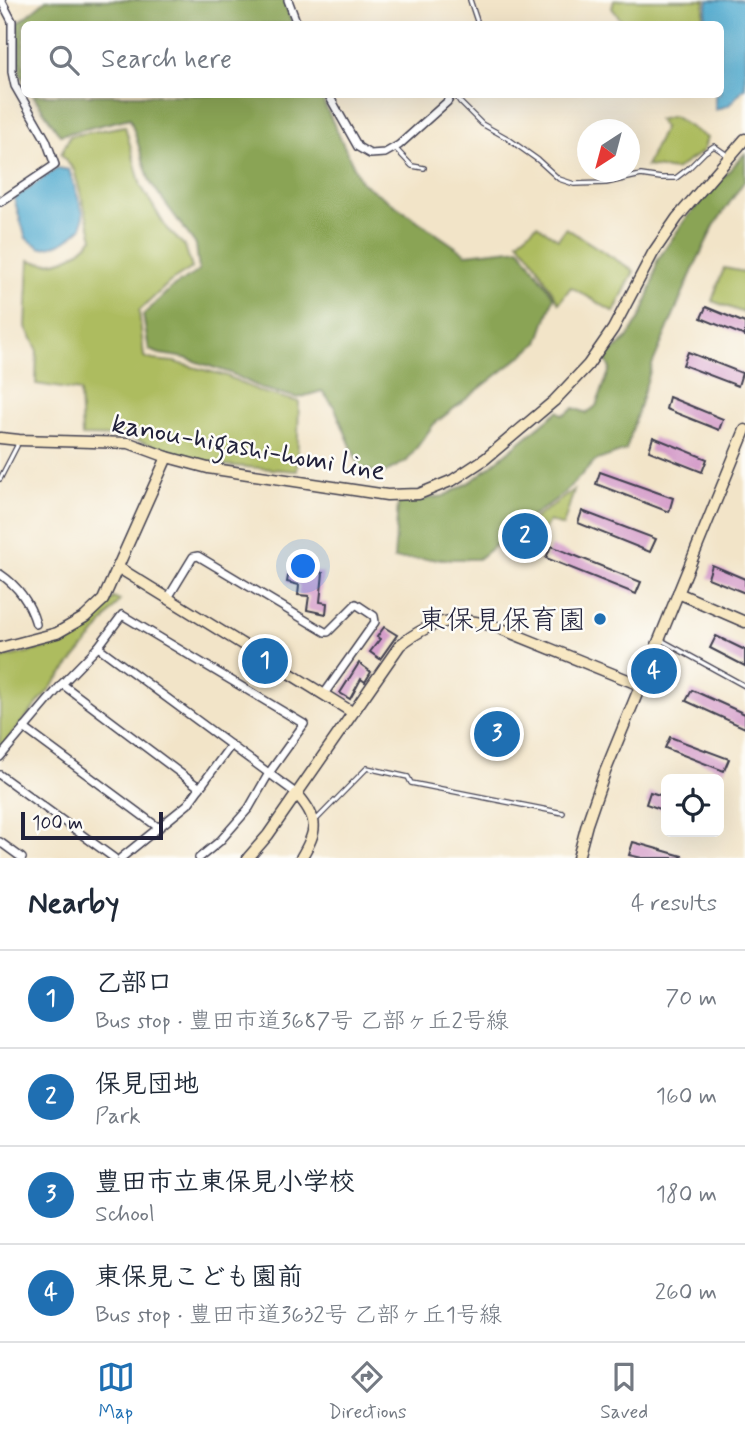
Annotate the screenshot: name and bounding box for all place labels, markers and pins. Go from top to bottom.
pin: 2 [502,510,548,562]
place label: 東保見保育園 [418,603,586,640]
marker: 東保見保育園 [592,611,608,627]
pin: 1 [242,635,288,687]
pin: 4 [631,645,677,697]
pin: 3 [474,708,520,760]

